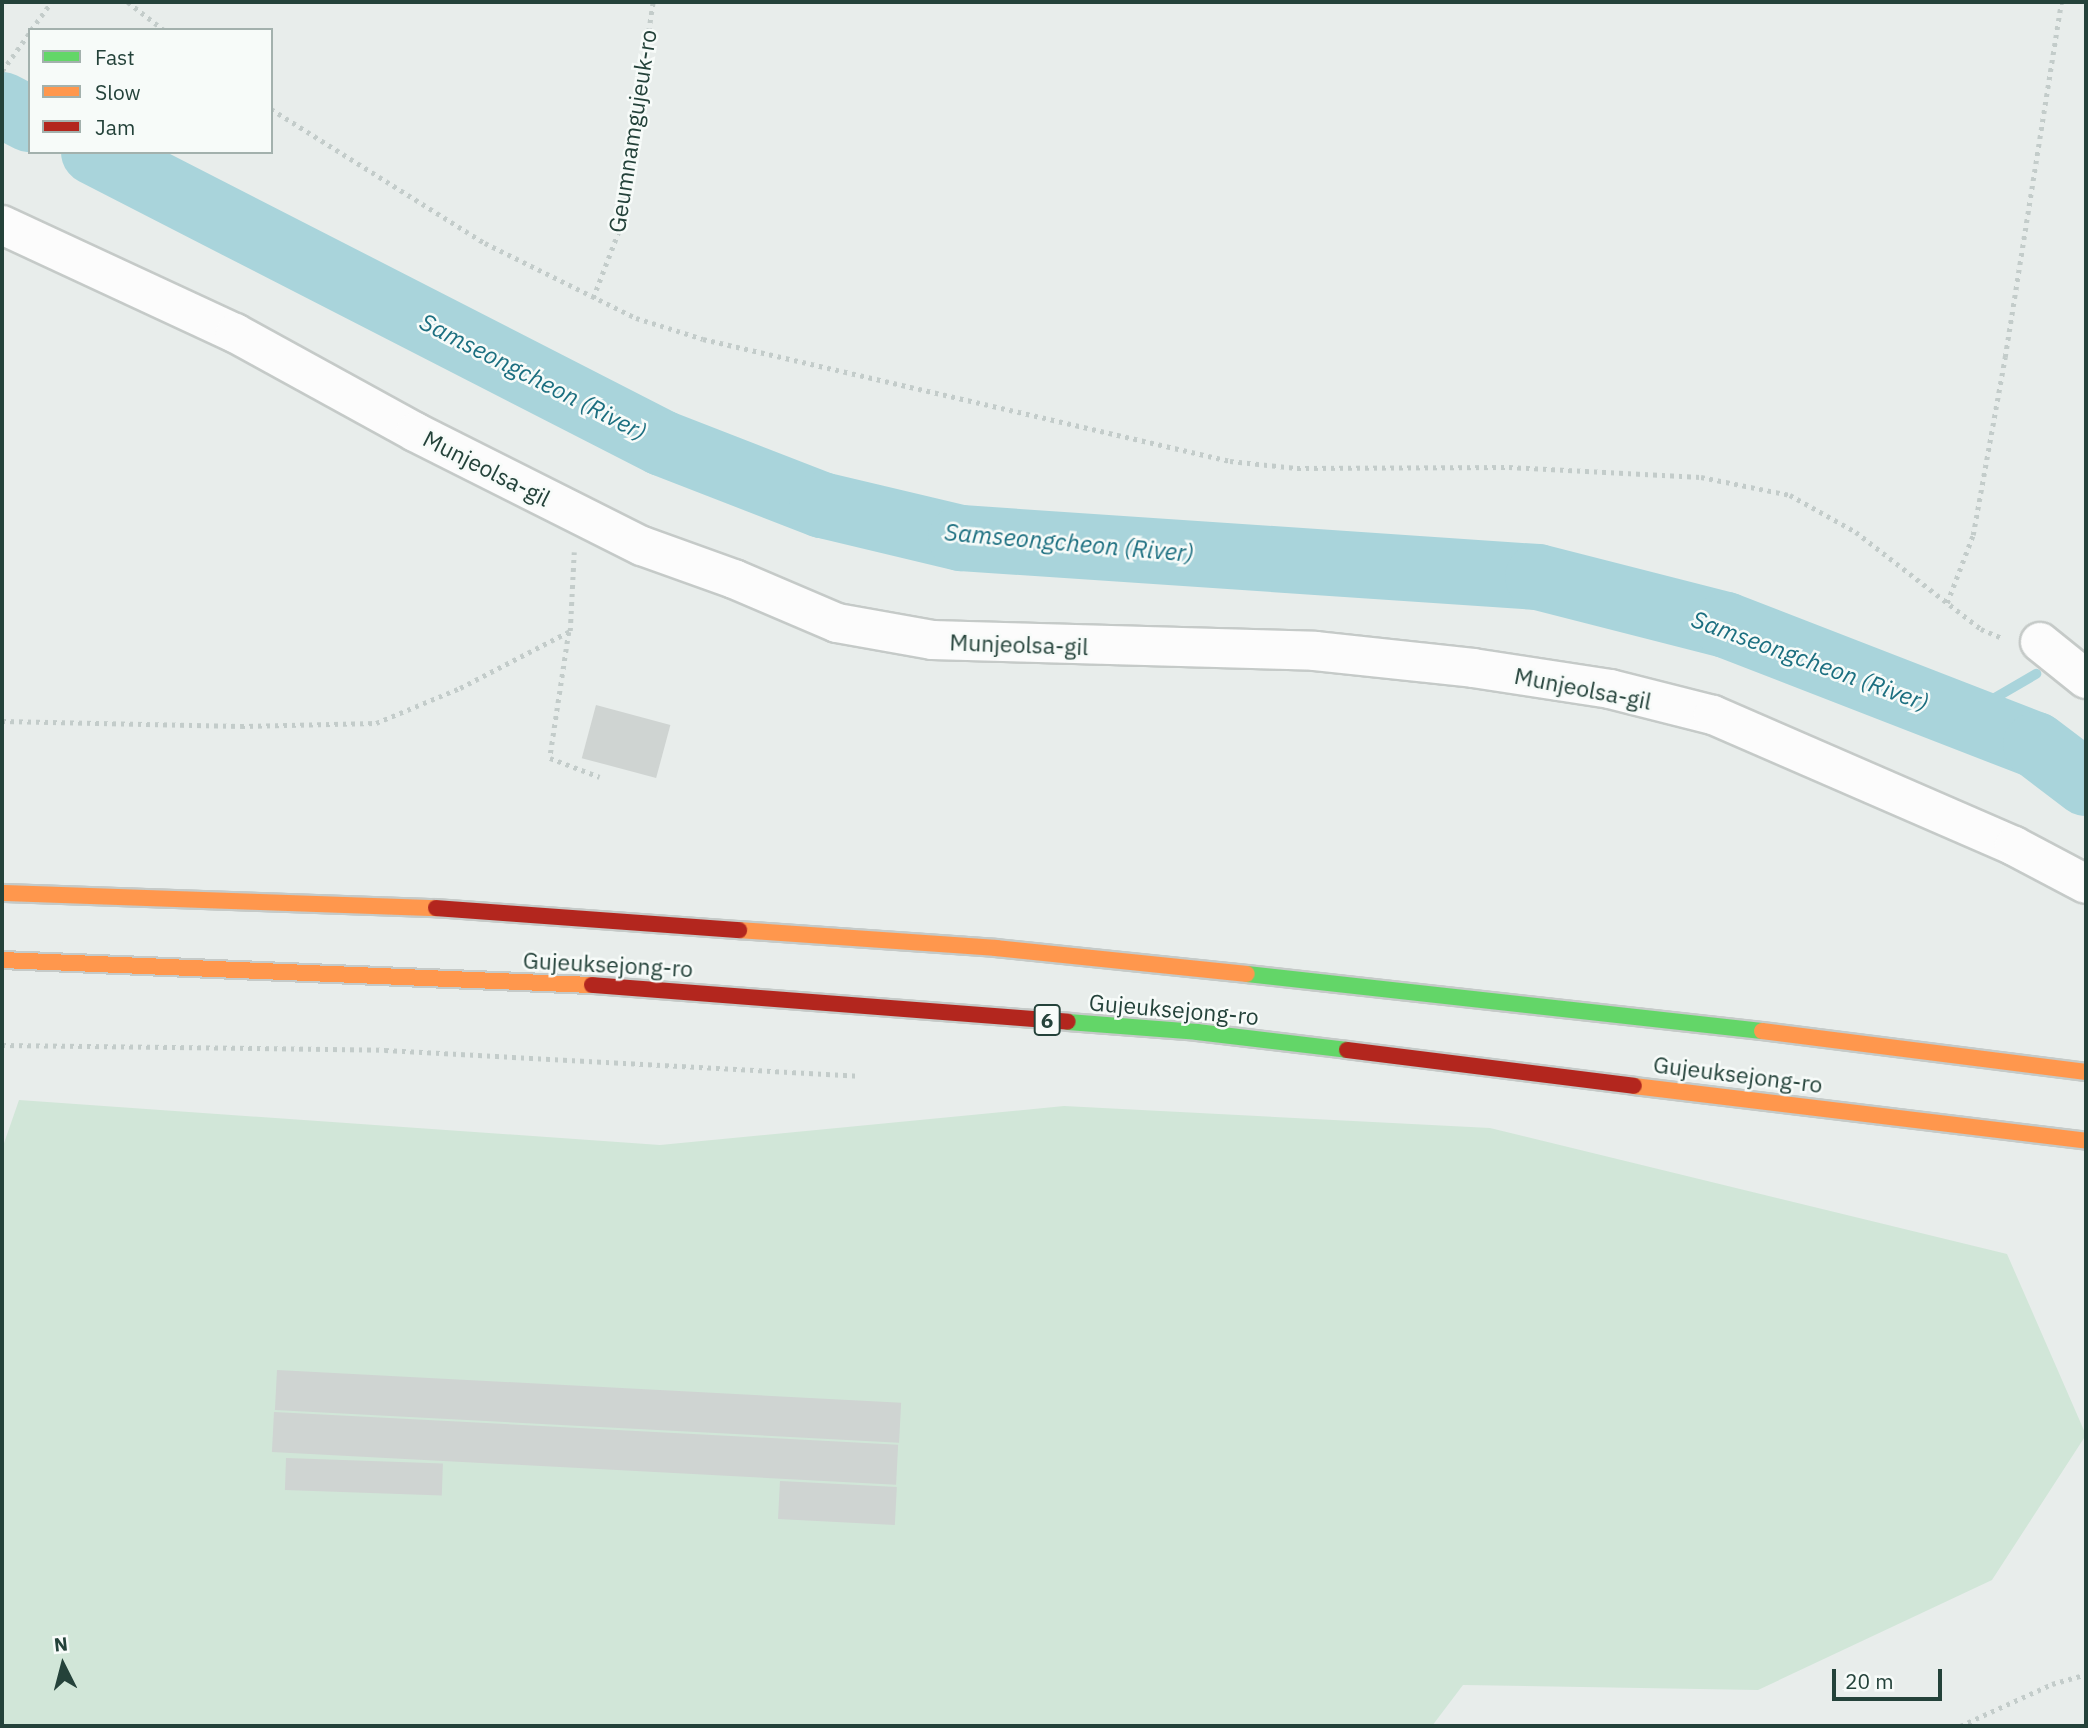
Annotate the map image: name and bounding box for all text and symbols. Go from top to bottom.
legend [28,28,273,154]
street label: Geumnamgujeuk-ro [602,28,662,234]
text: Fast [95,43,135,71]
text: Slow [95,78,141,106]
text: Jam [95,113,135,141]
water label: Samseongcheon (River) [415,307,651,447]
street label: Munjeolsa-gil [419,424,555,512]
water label: Samseongcheon (River) [943,518,1195,568]
water label: Samseongcheon (River) [1688,605,1932,717]
street label: Munjeolsa-gil [949,628,1089,660]
street label: Munjeolsa-gil [1512,661,1654,715]
street label: Gujeuksejong-ro [522,946,694,982]
street label: Gujeuksejong-ro [1088,988,1260,1030]
road number: 6 [1033,1002,1061,1038]
street label: Gujeuksejong-ro [1652,1050,1824,1098]
north arrow [28,1630,98,1700]
text: N [53,1631,69,1657]
scale bar [1836,1654,1946,1698]
text: 20 m [1845,1667,1894,1695]

